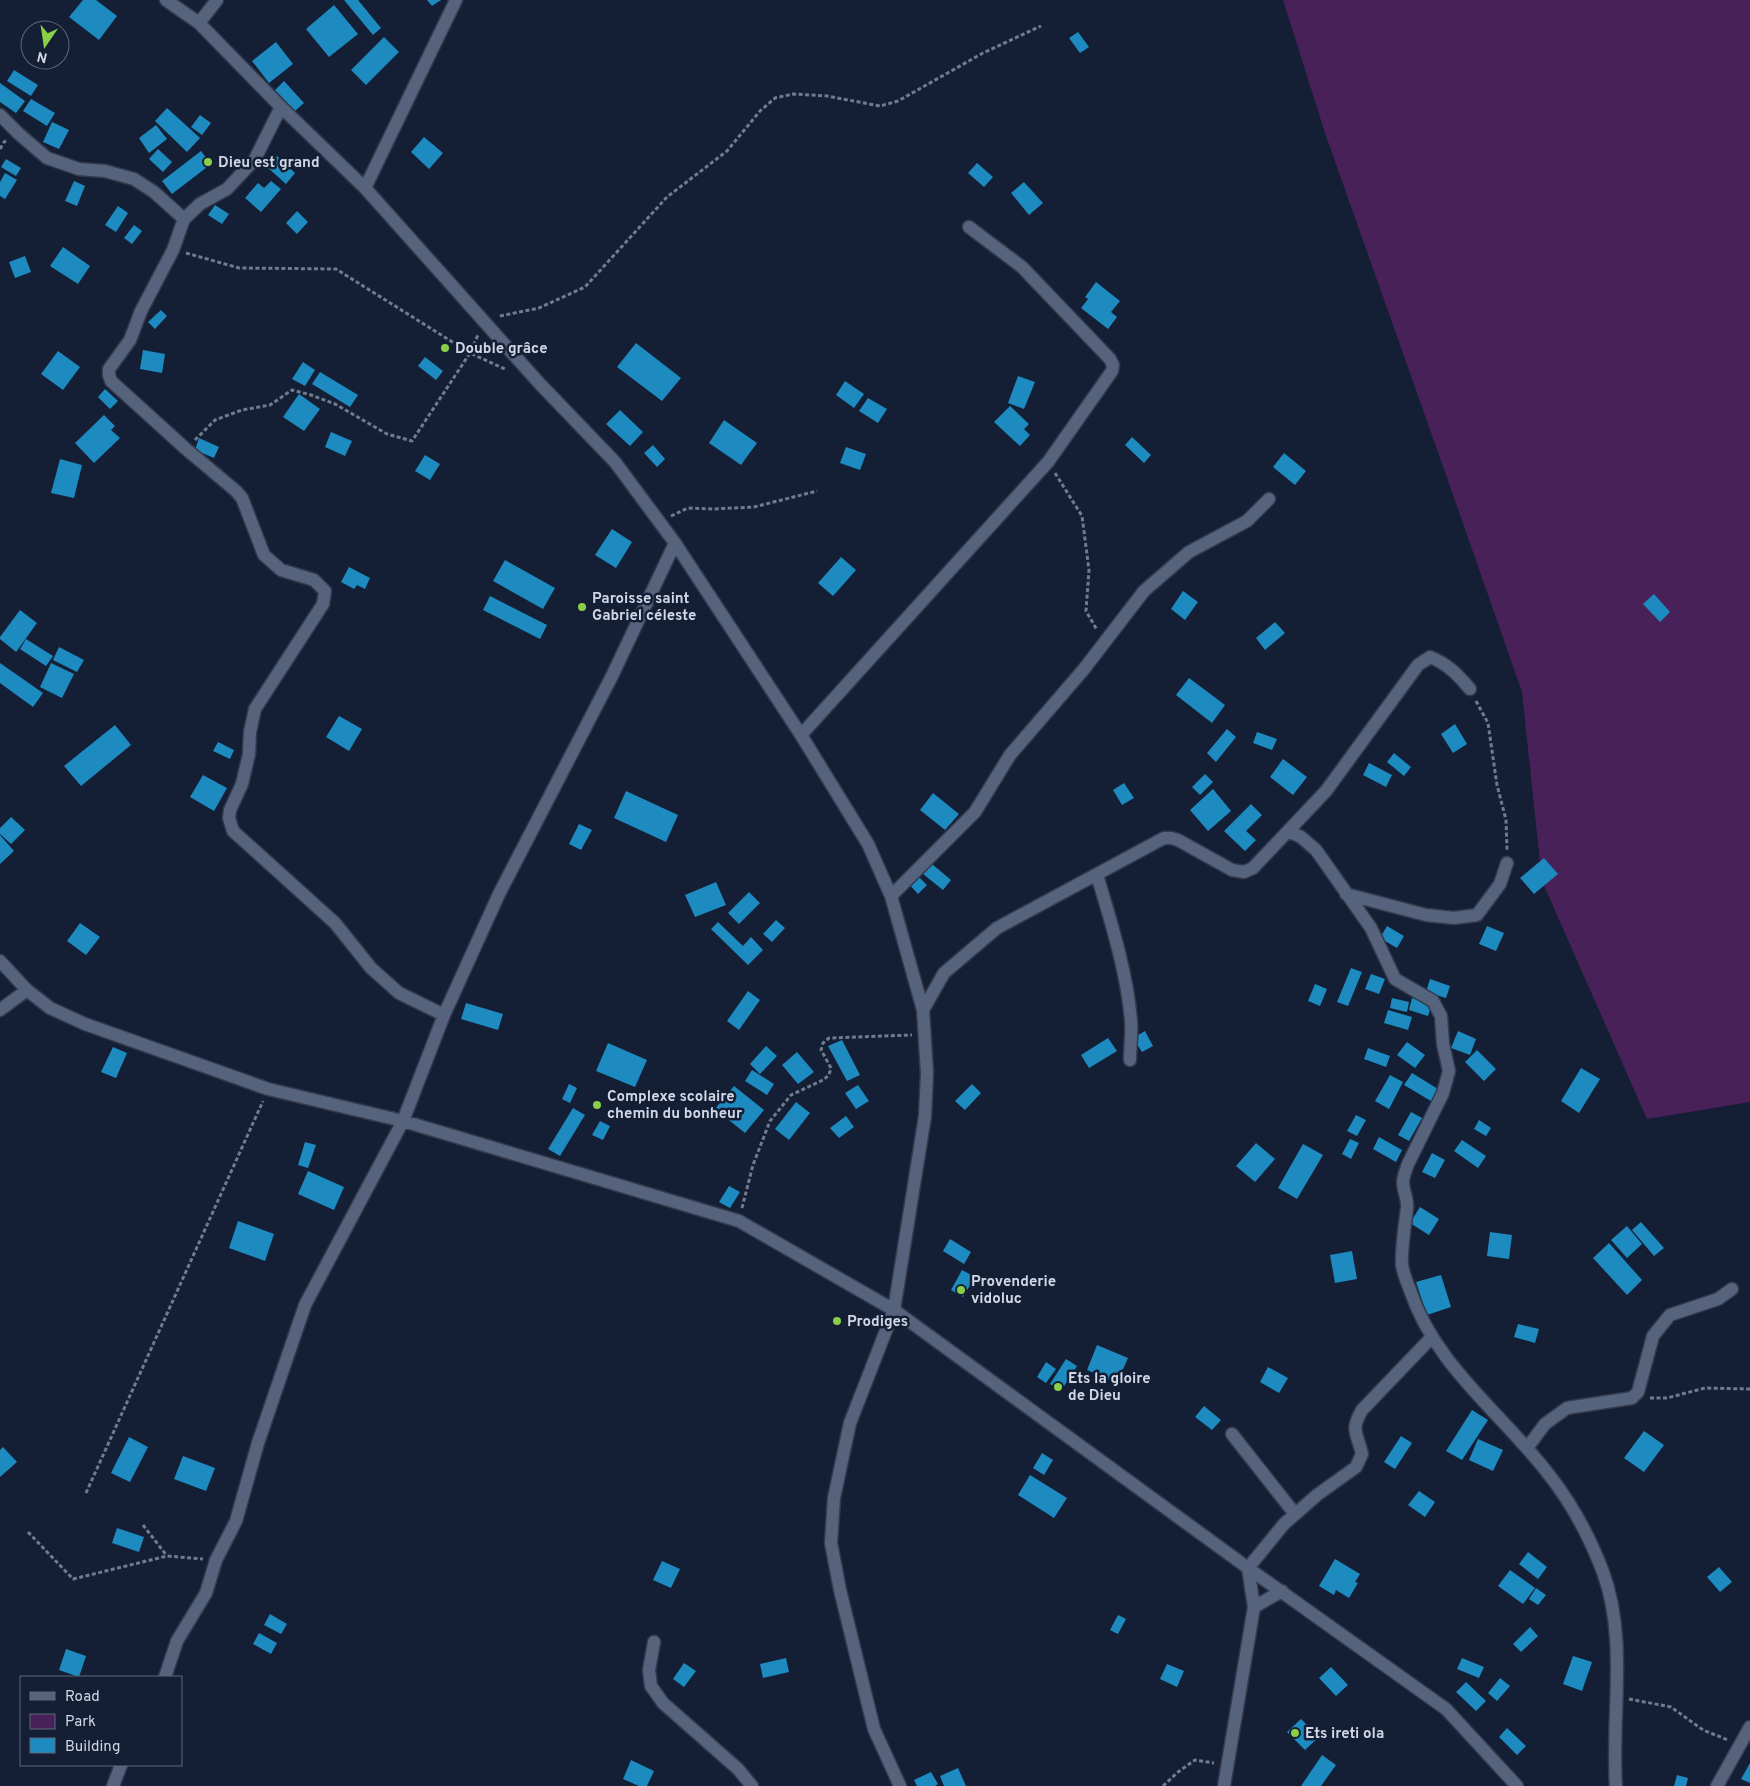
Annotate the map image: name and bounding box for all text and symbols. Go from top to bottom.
north arrow [20,20,70,70]
text: N [36,47,49,66]
place label: Dieu est grand [218,154,320,173]
marker: Dieu est grand [202,156,214,168]
place label: Double grâce [455,340,548,359]
marker: Double grâce [439,342,451,354]
place label: Paroisse saint Gabriel céleste [592,590,696,626]
marker: Paroisse saint Gabriel céleste [576,601,588,613]
place label: Complexe scolaire chemin du bonheur [607,1088,743,1124]
marker: Complexe scolaire chemin du bonheur [591,1099,603,1111]
place label: Provenderie vidoluc [971,1273,1056,1309]
marker: Provenderie vidoluc [955,1284,967,1296]
place label: Prodiges [847,1313,908,1332]
marker: Prodiges [831,1315,843,1327]
place label: Ets la gloire de Dieu [1068,1370,1151,1406]
marker: Ets la gloire de Dieu [1052,1381,1064,1393]
legend [20,1676,182,1766]
text: Road [65,1688,100,1707]
text: Park [65,1713,96,1732]
place label: Ets ireti ola [1305,1725,1384,1744]
marker: Ets ireti ola [1289,1727,1301,1739]
text: Building [65,1738,120,1757]

